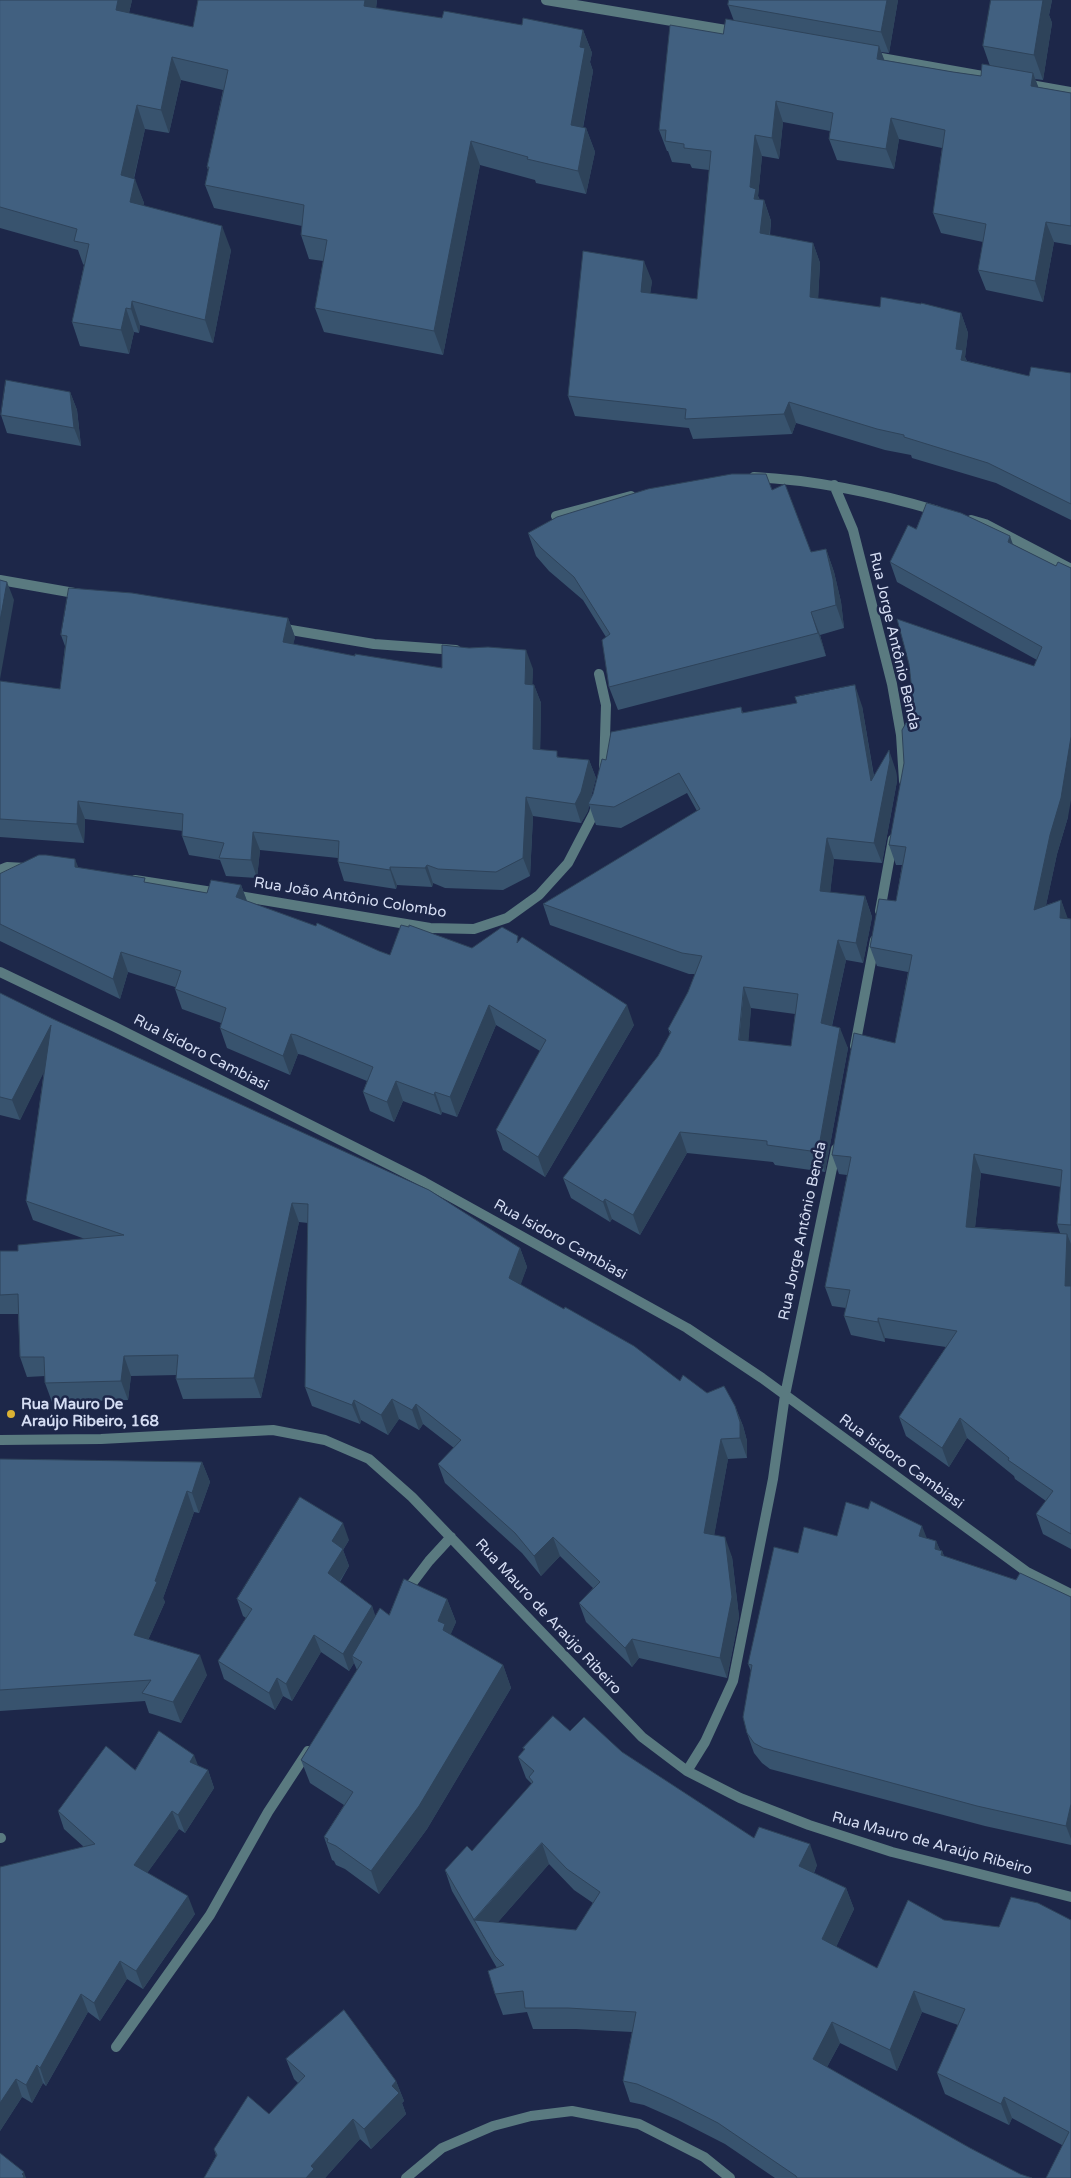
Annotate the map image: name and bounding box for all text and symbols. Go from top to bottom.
street label: Rua Jorge Antônio Benda [865,550,923,732]
street label: Rua João Antônio Colombo [252,874,448,922]
street label: Rua Isidoro Cambiasi [130,1011,272,1095]
street label: Rua Jorge Antônio Benda [775,1140,831,1322]
street label: Rua Isidoro Cambiasi [490,1196,630,1284]
place label: Rua Mauro De Araújo Ribeiro, 168 [21,1396,159,1431]
marker: Rua Mauro De Araújo Ribeiro, 168 [5,1408,17,1420]
street label: Rua Isidoro Cambiasi [835,1411,967,1513]
street label: Rua Mauro de Araújo Ribeiro [471,1535,625,1699]
street label: Rua Mauro de Araújo Ribeiro [830,1809,1034,1879]

